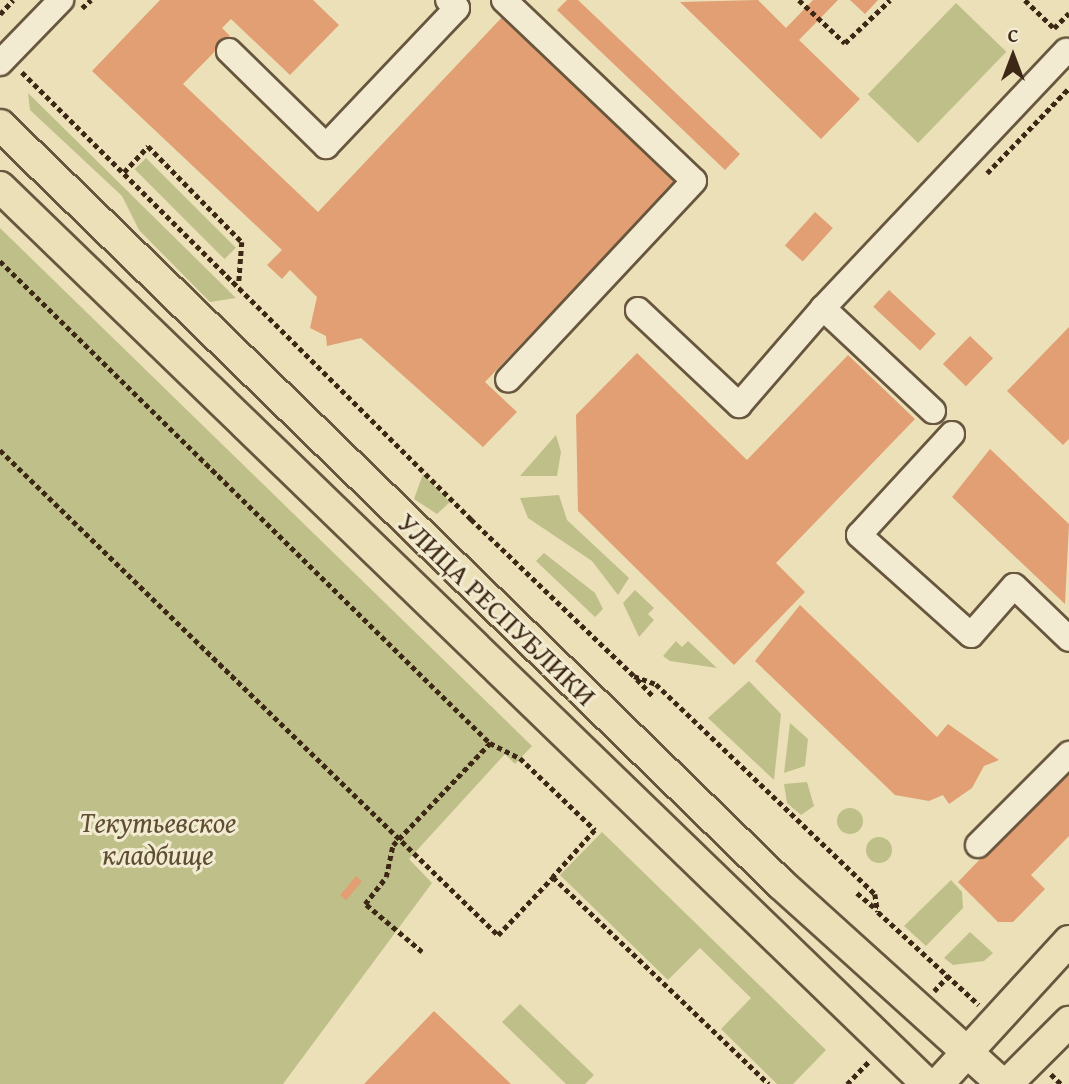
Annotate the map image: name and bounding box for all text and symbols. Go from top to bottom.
north arrow [978,21,1048,91]
text: С [1008,21,1018,49]
street label: УЛИЦА РЕСПУБЛИКИ [391,506,603,712]
park label: Текутьевское кладбище [80,805,236,871]

